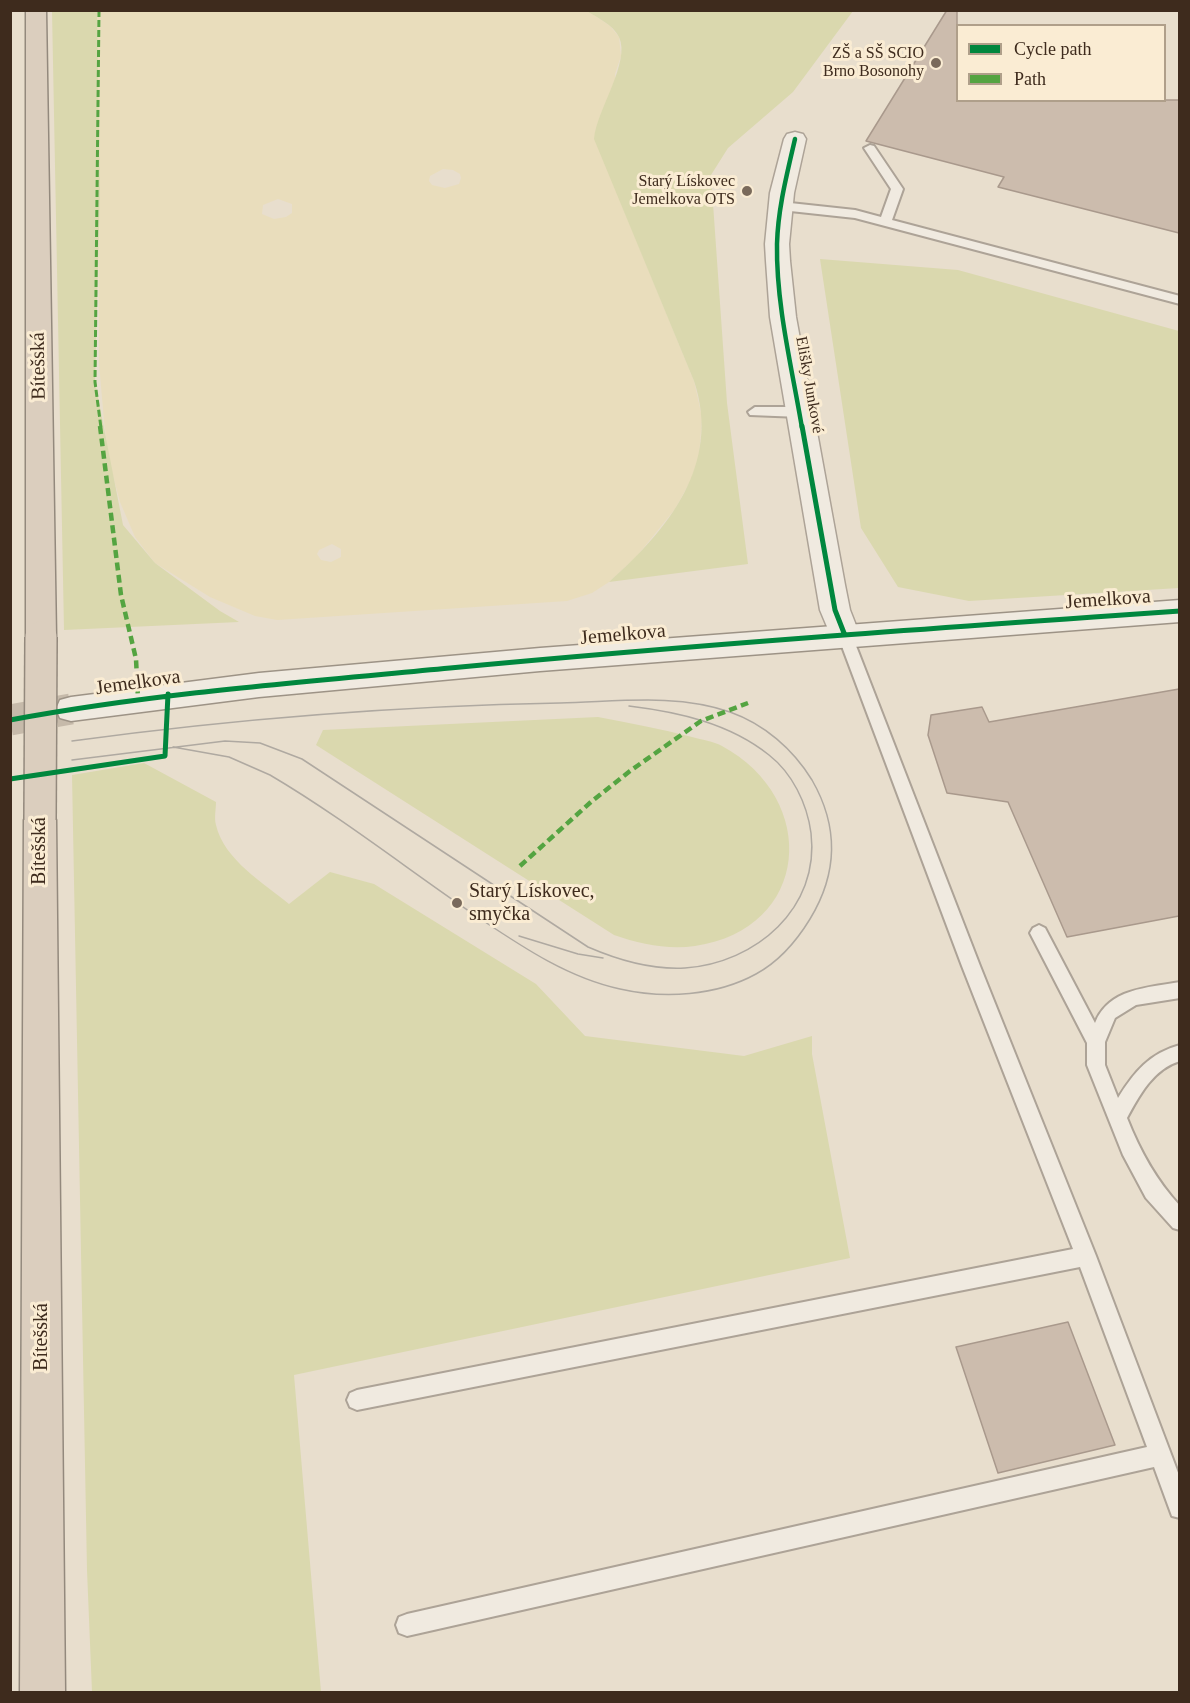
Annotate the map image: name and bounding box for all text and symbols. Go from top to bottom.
legend [956,24,1166,102]
text: Cycle path [1014,39,1091,59]
place label: ZŠ a SŠ SCIO Brno Bosonohy [823,44,924,82]
marker: ZŠ a SŠ SCIO Brno Bosonohy [929,56,943,70]
text: Path [1014,69,1046,89]
place label: Starý Lískovec Jemelkova OTS [632,172,735,210]
marker: Starý Lískovec Jemelkova OTS [740,184,754,198]
street label: Bítešská [26,332,52,400]
street label: Elišky Junkové [791,335,827,435]
street label: Jemelkova [1065,585,1151,615]
street label: Jemelkova [579,619,667,651]
street label: Jemelkova [94,665,182,701]
street label: Bítešská [28,817,52,885]
place label: Starý Lískovec, smyčka [469,880,595,927]
marker: Starý Lískovec, smyčka [450,896,464,910]
street label: Bítešská [30,1303,54,1371]

